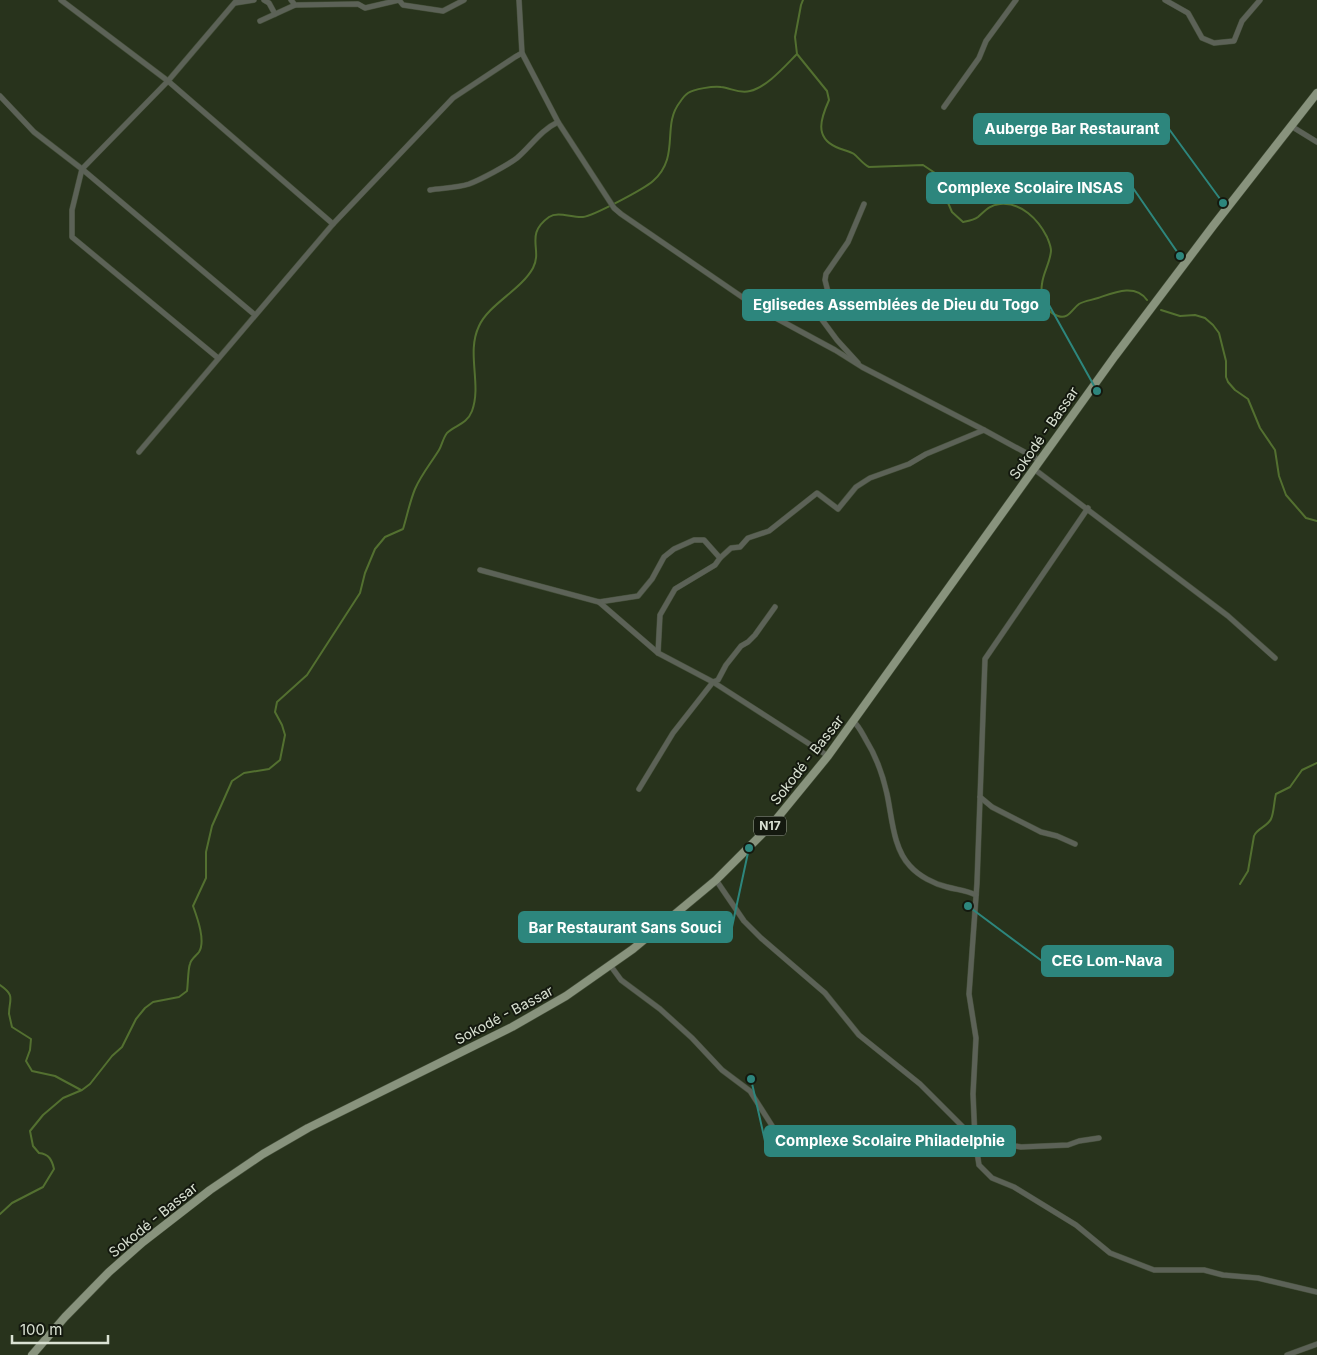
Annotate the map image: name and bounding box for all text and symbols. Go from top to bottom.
callout: Auberge Bar Restaurant [974,114,1169,144]
text: Auberge Bar Restaurant [985,119,1160,138]
callout: Complexe Scolaire INSAS [927,173,1133,203]
text: Complexe Scolaire INSAS [937,178,1123,197]
callout: Eglisedes Assemblées de Dieu du Togo [743,290,1049,320]
text: Eglisedes Assemblées de Dieu du Togo [753,295,1039,314]
street label: Sokodé - Bassar [1005,383,1082,482]
street label: Sokodé - Bassar [766,711,847,808]
road number: N17 [754,816,786,836]
callout: Bar Restaurant Sans Souci [519,912,732,942]
text: Bar Restaurant Sans Souci [529,918,721,937]
callout: CEG Lom-Nava [1042,946,1173,976]
text: CEG Lom-Nava [1052,951,1162,970]
street label: Sokodé - Bassar [452,981,556,1048]
callout: Complexe Scolaire Philadelphie [765,1126,1015,1156]
text: Complexe Scolaire Philadelphie [775,1131,1005,1150]
street label: Sokodé - Bassar [105,1179,200,1261]
scale bar [12,1312,109,1344]
text: 100 m [20,1320,62,1339]

